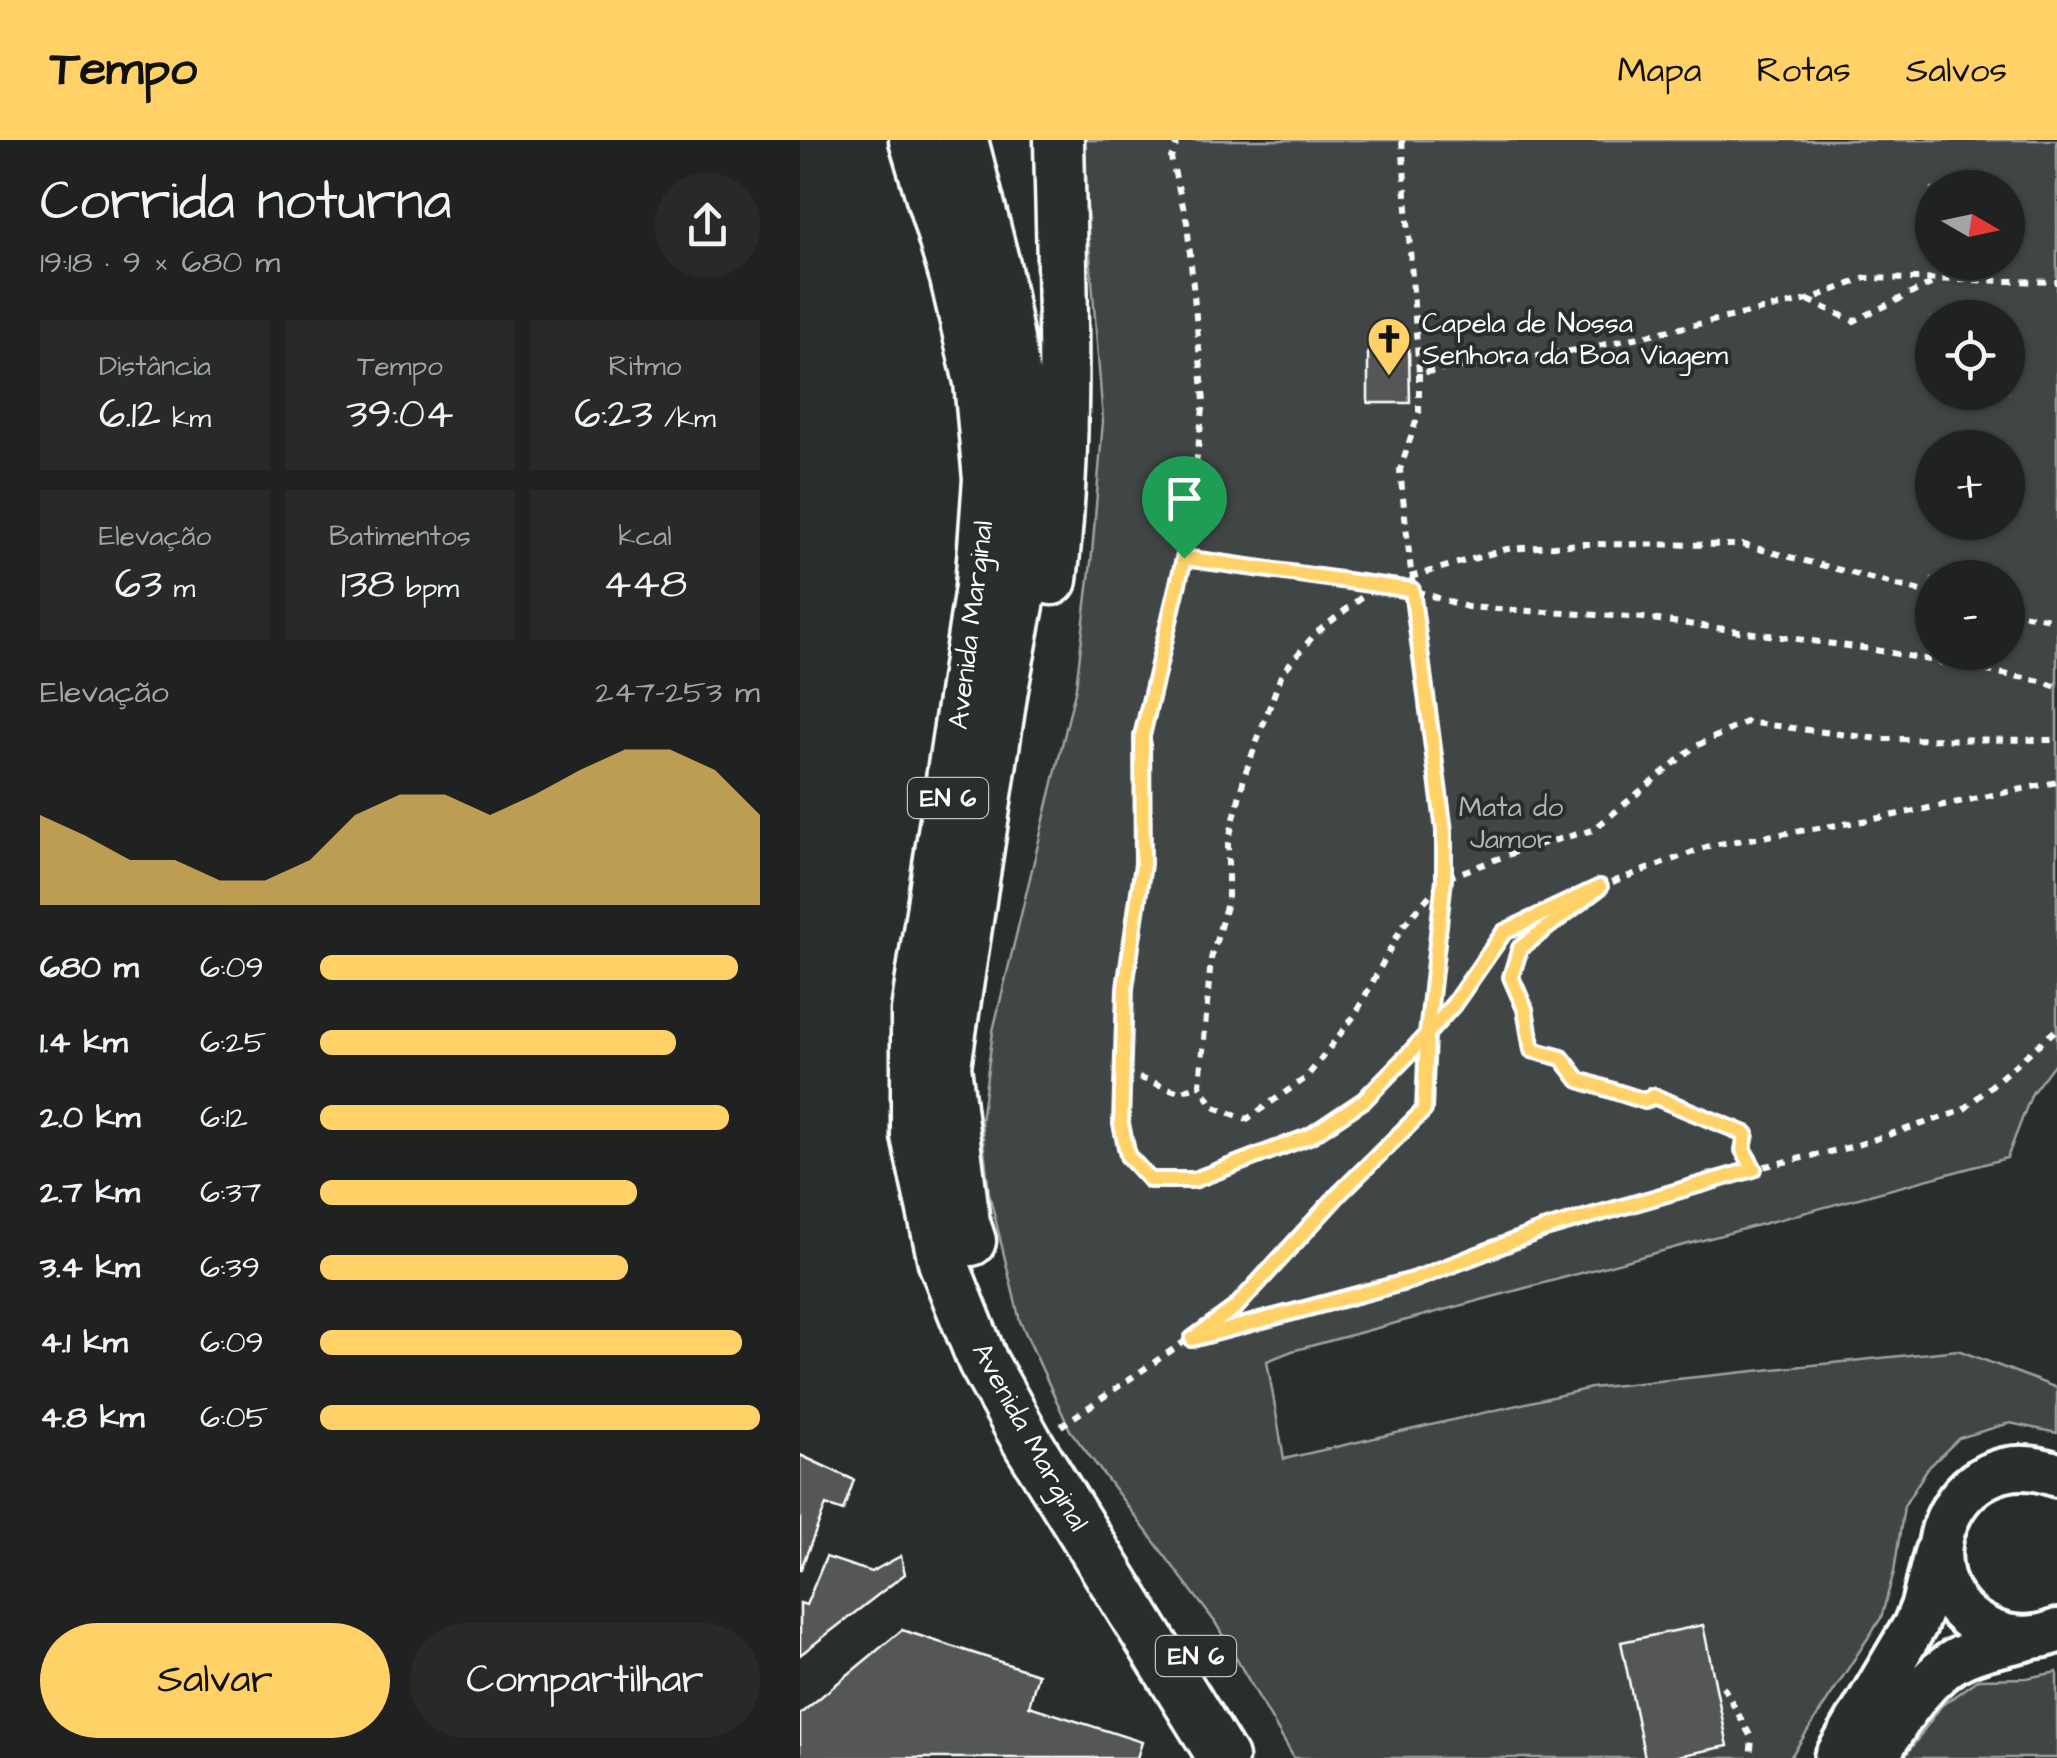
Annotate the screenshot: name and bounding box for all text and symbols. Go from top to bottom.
text: Tempo [50,37,197,103]
text: Mapa [1618,46,1702,95]
text: Rotas [1757,46,1851,95]
text: Salvos [1906,46,2007,95]
text: Corrida noturna [40,164,452,240]
north arrow [1915,170,2025,280]
map controls [1915,170,2025,670]
button: share [655,173,760,278]
text: 19:18 · 9 × 680 m [40,240,280,285]
button: locate [1915,300,2025,410]
place label: Capela de Nossa Senhora da Boa Viagem [1422,304,1728,376]
church icon: Capela de Nossa Senhora da Boa Viagem [1366,316,1412,377]
text: Distância [99,347,211,386]
text: Tempo [357,347,443,386]
text: Ritmo [608,347,682,386]
text: 6.12 [99,386,161,444]
text: 39:04 [346,386,454,444]
text: 6:23 [574,386,653,444]
text: km [161,399,211,438]
text: /km [653,399,716,438]
button: + [1915,430,2025,540]
pin [1142,456,1227,559]
icon: arrive [1157,471,1212,526]
text: Elevação [99,517,211,556]
text: Batimentos [329,517,471,556]
text: kcal [618,517,672,556]
street label: Avenida Marginal [939,518,1004,732]
text: 63 [115,556,162,614]
text: 138 [341,556,395,614]
text: 448 [603,556,687,614]
button: − [1915,560,2025,670]
text: m [162,569,195,608]
text: bpm [395,569,459,608]
text: Elevação [40,670,169,715]
text: 247–253 m [595,670,760,715]
road number: EN 6 [908,778,988,818]
park label: Mata do Jamor [1459,788,1563,859]
text: 680 m [40,945,139,990]
text: 6:09 [200,945,264,990]
text: 1.4 km [40,1020,128,1065]
text: 6:25 [200,1020,266,1065]
text: 2.0 km [40,1095,140,1140]
text: 6:12 [200,1095,248,1140]
text: 2.7 km [40,1170,140,1215]
text: 6:37 [200,1170,261,1215]
text: 3.4 km [40,1245,140,1290]
text: 6:39 [200,1245,260,1290]
text: 4.1 km [40,1320,128,1365]
text: 6:09 [200,1320,264,1365]
street label: Avenida Marginal [961,1336,1098,1539]
text: 4.8 km [40,1395,144,1440]
text: 6:05 [200,1395,268,1440]
button: Salvar [40,1623,390,1738]
button: Compartilhar [410,1623,760,1738]
road number: EN 6 [1156,1636,1236,1676]

